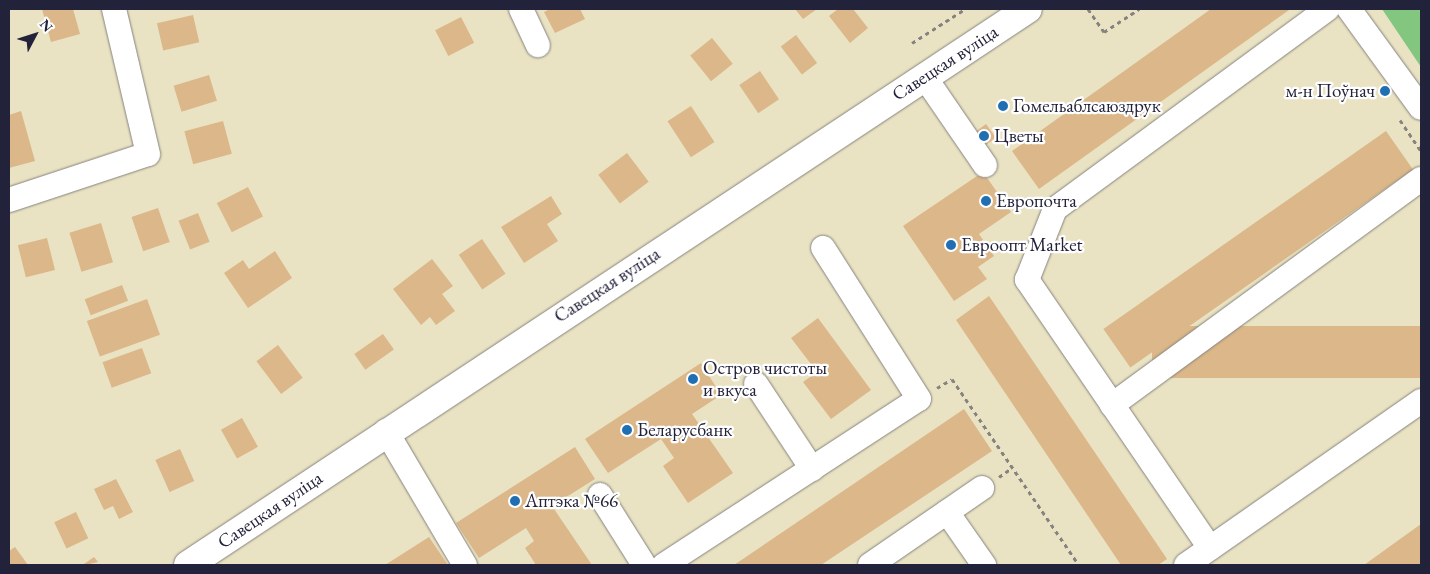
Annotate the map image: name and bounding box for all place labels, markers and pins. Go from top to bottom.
place label: м-н Поўнач [1286,80,1375,102]
marker: м-н Поўнач [1379,85,1391,97]
place label: Гомельаблсаюздрук [1013,95,1161,117]
marker: Гомельаблсаюздрук [997,100,1009,112]
place label: Цветы [994,125,1044,147]
marker: Цветы [978,130,990,142]
place label: Европочта [996,190,1077,212]
marker: Европочта [980,195,992,207]
place label: Евроопт Market [961,234,1083,256]
marker: Евроопт Market [945,239,957,251]
place label: Остров чистоты и вкуса [703,357,827,401]
marker: Остров чистоты и вкуса [687,373,699,385]
place label: Беларусбанк [637,419,732,441]
marker: Беларусбанк [621,424,633,436]
place label: Аптэка №66 [525,490,618,512]
marker: Аптэка №66 [509,495,521,507]

